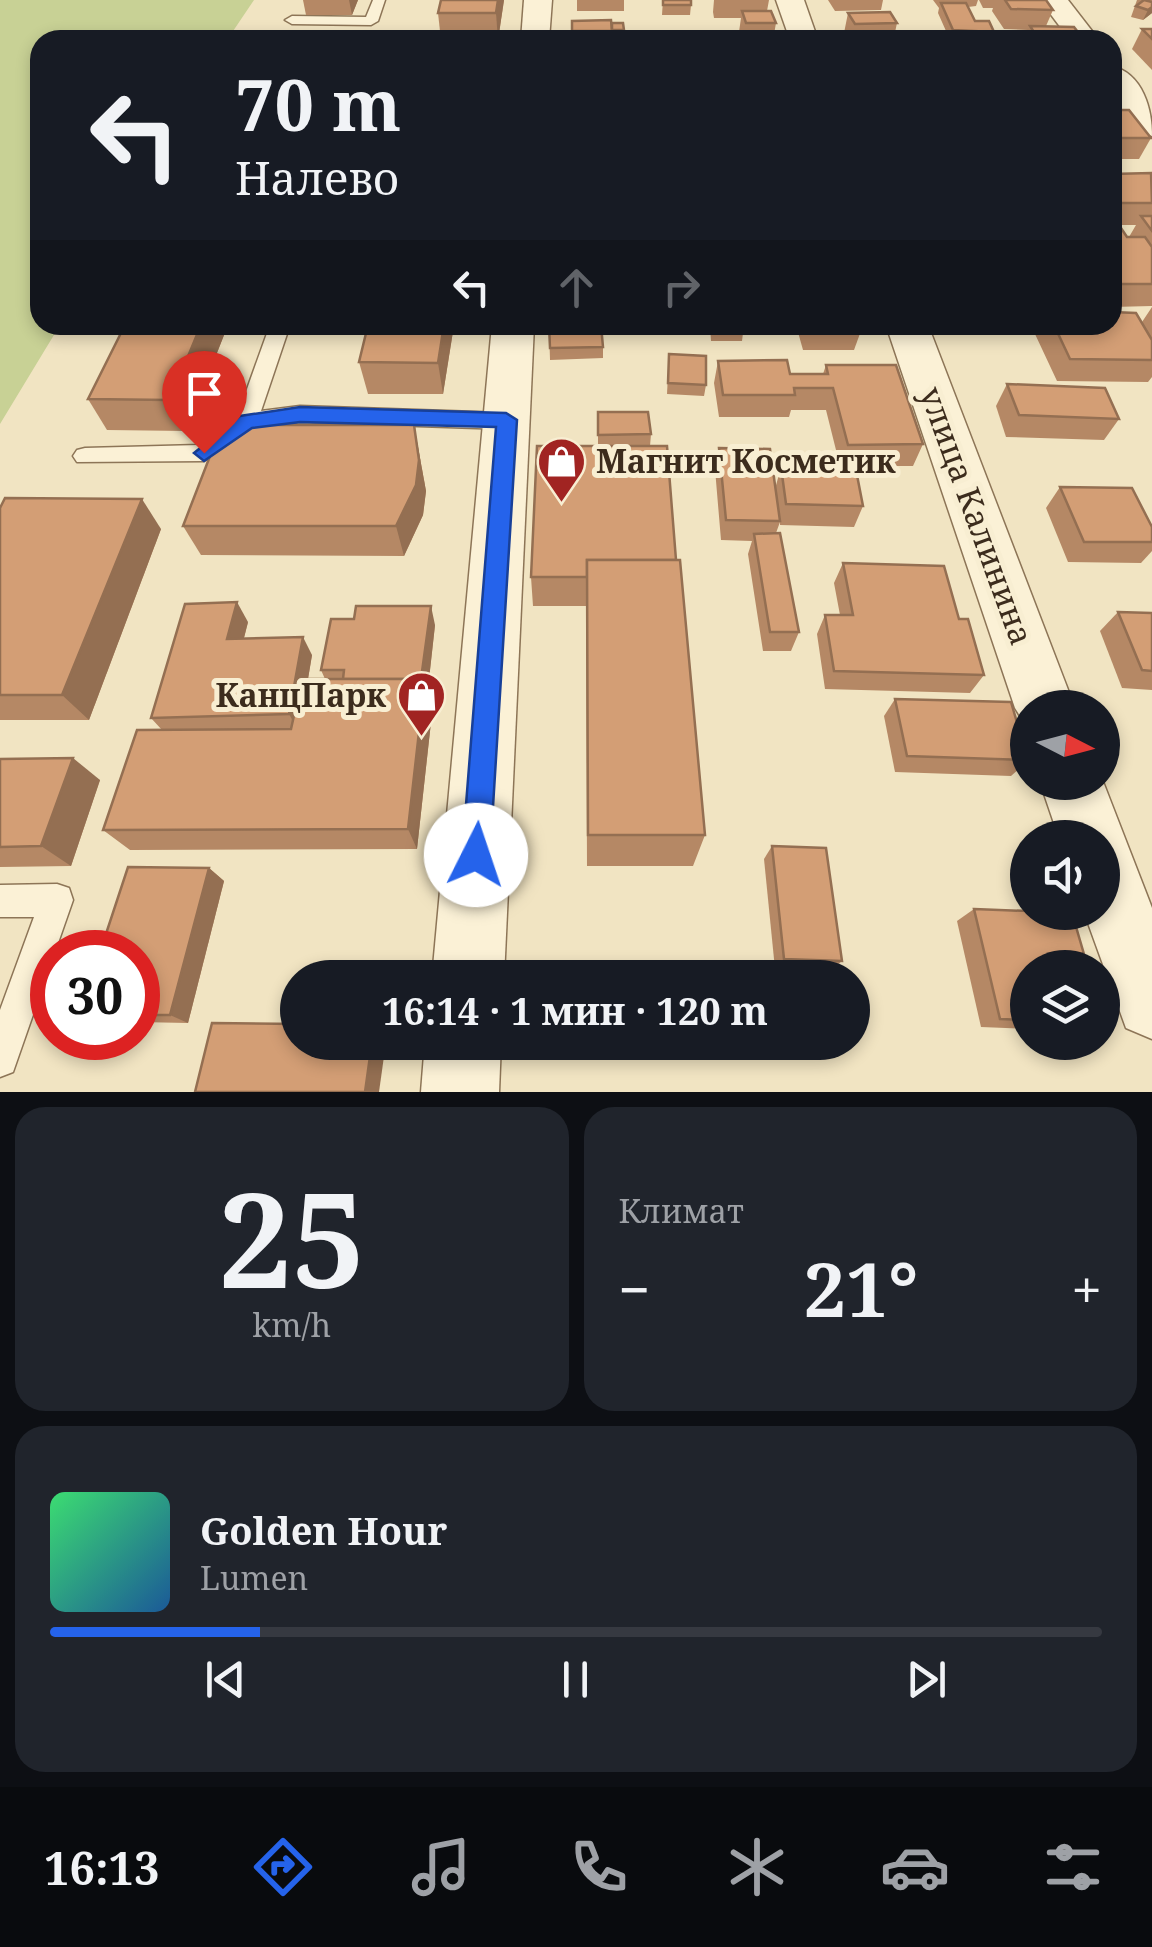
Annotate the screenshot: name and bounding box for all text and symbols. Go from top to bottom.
text: 70 m [235,56,401,152]
icon: left [70,70,200,200]
text: Налево [235,147,399,208]
icon: left [444,260,499,315]
icon: ahead [549,260,604,315]
icon: right [654,260,709,315]
pin [162,351,247,454]
icon: arrive [177,366,232,421]
street label: улица Калинина [911,380,1044,651]
shop icon: Магнит Косметик [535,436,587,504]
place label: Магнит Косметик [596,439,896,482]
shop icon: КанцПарк [395,670,447,738]
place label: КанцПарк [215,673,386,716]
north arrow [1010,690,1120,800]
map controls [1010,690,1120,1060]
position arrow [424,803,528,907]
button: sound [1010,820,1120,930]
speed limit sign: 30 [30,930,160,1060]
button: layers [1010,950,1120,1060]
text: 16:14 · 1 мин · 120 m [382,984,768,1036]
text: 25 [218,1149,365,1326]
text: Климат [619,1189,744,1232]
text: 21° [803,1237,918,1339]
text: − [619,1251,650,1326]
text: + [1071,1251,1102,1326]
text: km/h [253,1303,331,1346]
text: Golden Hour [200,1504,447,1556]
text: Lumen [200,1556,308,1599]
icon: previous [198,1652,253,1707]
icon: pause [548,1652,603,1707]
icon: next [899,1652,954,1707]
icon: directions [248,1832,318,1902]
icon: music [406,1832,476,1902]
icon: phone [564,1832,634,1902]
icon: climate [722,1832,792,1902]
icon: car [880,1832,950,1902]
icon: filters [1038,1832,1108,1902]
text: 16:13 [44,1837,159,1898]

